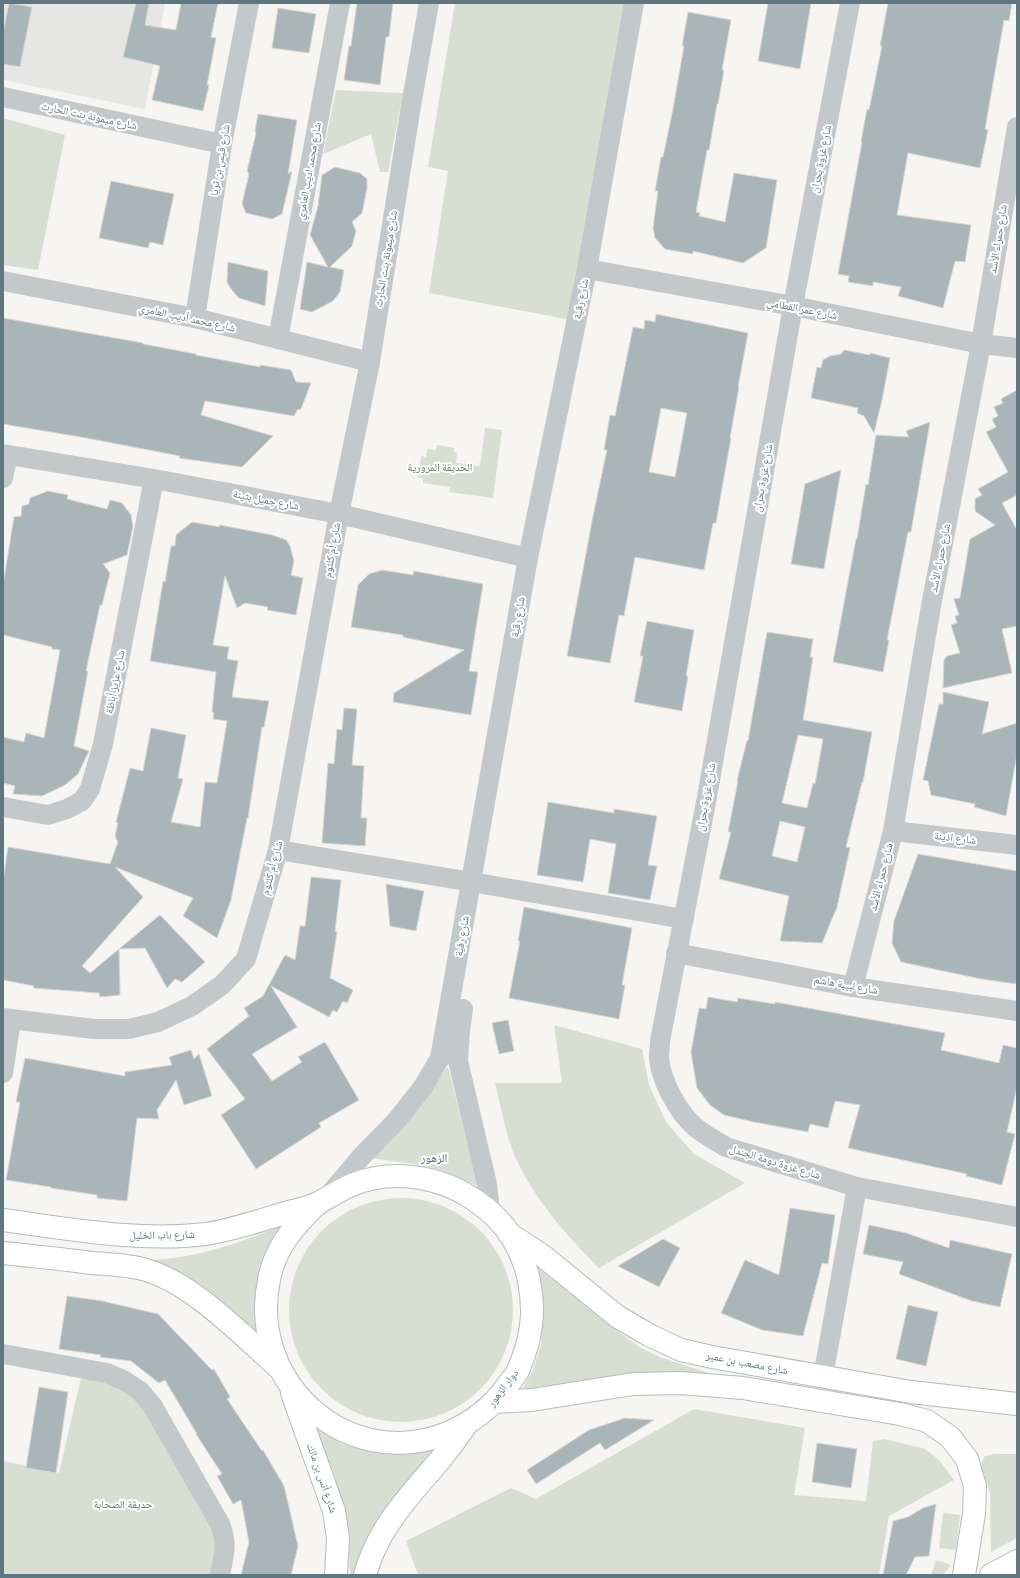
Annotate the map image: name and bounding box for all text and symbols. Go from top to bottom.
street label: شارع ميمونة بنت الحارث [40,99,138,133]
street label: شارع محمد اديب العامري [294,121,326,221]
street label: شارع قيس بن ثريا [207,123,233,197]
street label: شارع غزوة بحران [808,124,834,194]
street label: شارع حمراء الأسد [986,203,1010,275]
street label: شارع ميمونة بنت الحارث [372,210,400,308]
street label: شارع رقية [571,278,591,320]
street label: شارع عمر القطامي [765,296,838,324]
street label: شارع محمد أديب العامري [137,301,237,336]
street label: شارع غزوة بحران [751,443,775,513]
park label: الحديقة المرورية [408,461,473,474]
street label: شارع جميل بثينة [232,487,300,513]
street label: شارع أم كلثوم [320,521,343,578]
street label: شارع حمراء الأسد [927,522,953,594]
street label: شارع رقية [508,596,528,638]
street label: شارع عزيز أباظة [102,649,128,715]
street label: شارع غزوة بحران [694,762,718,832]
street label: شارع اذينة [933,829,977,847]
street label: شارع أم كلثوم [258,839,285,896]
street label: شارع حمراء الأسد [866,841,896,913]
street label: شارع رقية [452,915,472,957]
street label: شارع لبيبة هاشم [813,973,879,998]
street label: شارع غزوة دومة الجندل [728,1142,822,1182]
district label: الزهور [420,1151,447,1166]
street label: شارع باب الخليل [129,1228,195,1242]
street label: شارع مصعب بن عمير [704,1348,789,1377]
street label: دوار الزهور [484,1366,522,1410]
street label: شارع أنس بن مالك [304,1441,341,1514]
park label: حديقة الصحابة [93,1498,153,1511]

